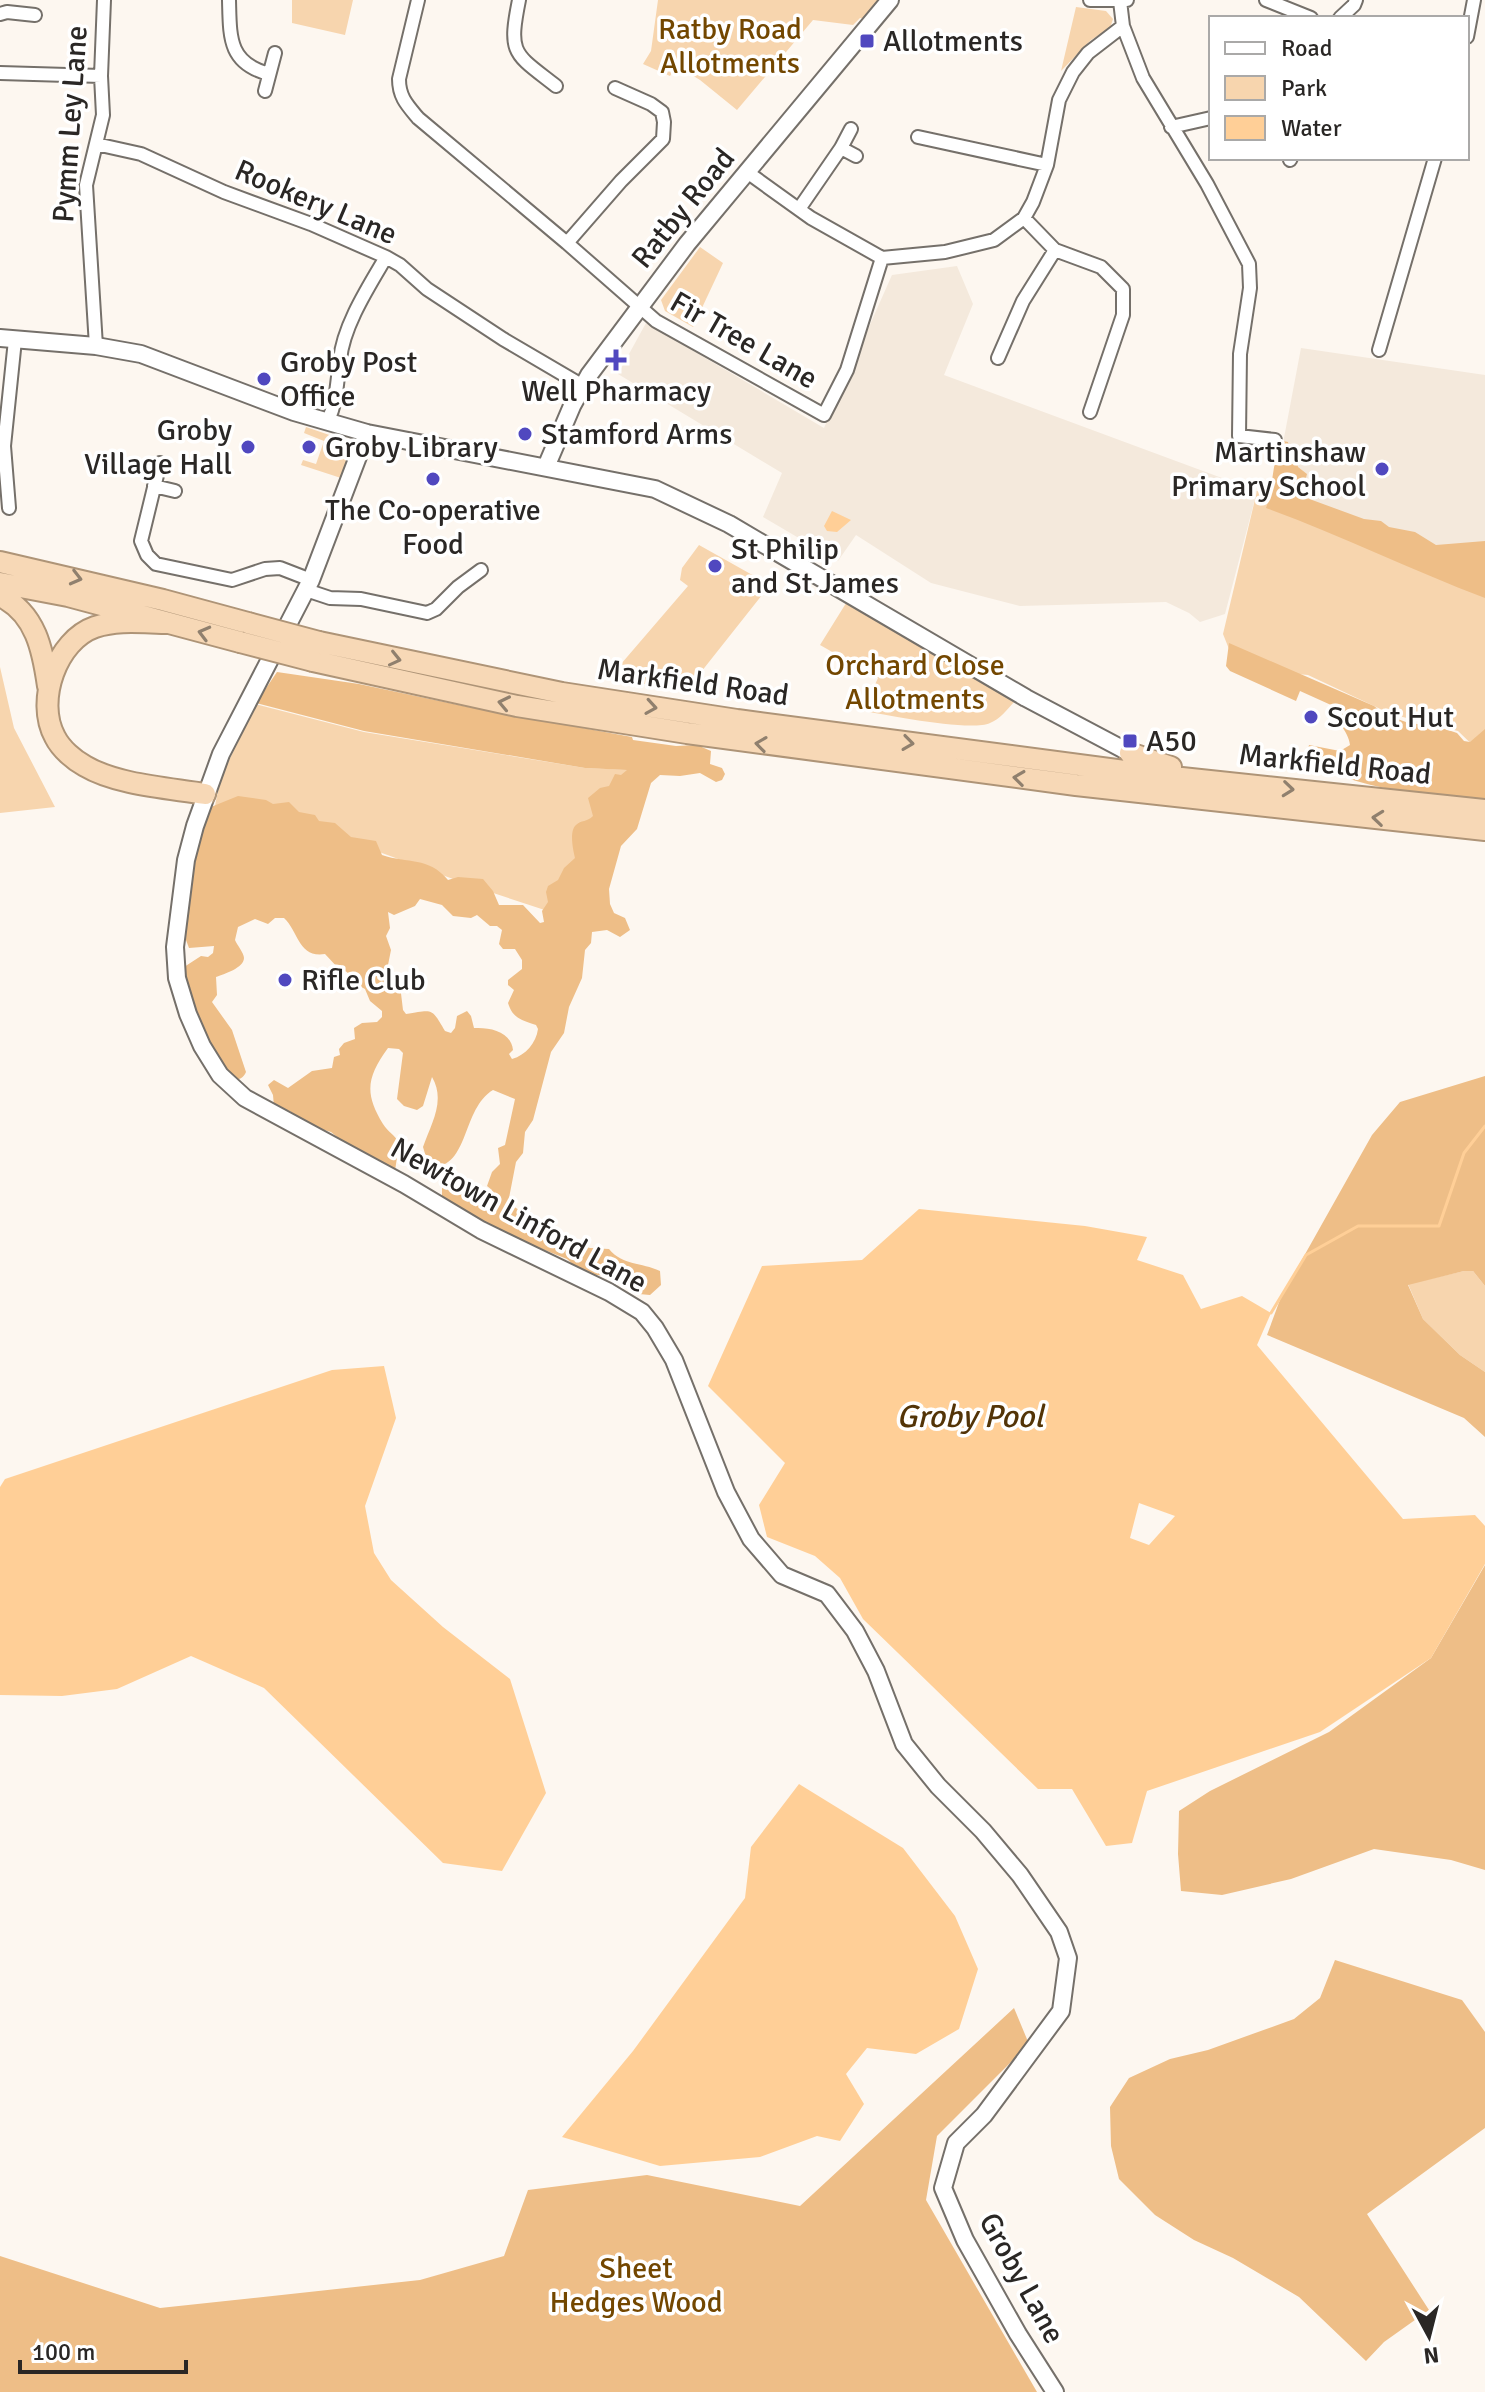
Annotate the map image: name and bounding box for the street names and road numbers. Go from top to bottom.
street label: Pymm Ley Lane [45,24,96,224]
street label: Ratby Road [624,141,743,276]
street label: Rookery Lane [229,152,403,253]
street label: Fir Tree Lane [664,283,824,397]
street label: Markfield Road [595,651,791,714]
street label: Markfield Road [1237,736,1433,793]
street label: Newtown Linford Lane [384,1130,653,1301]
street label: Groby Lane [971,2206,1073,2350]

